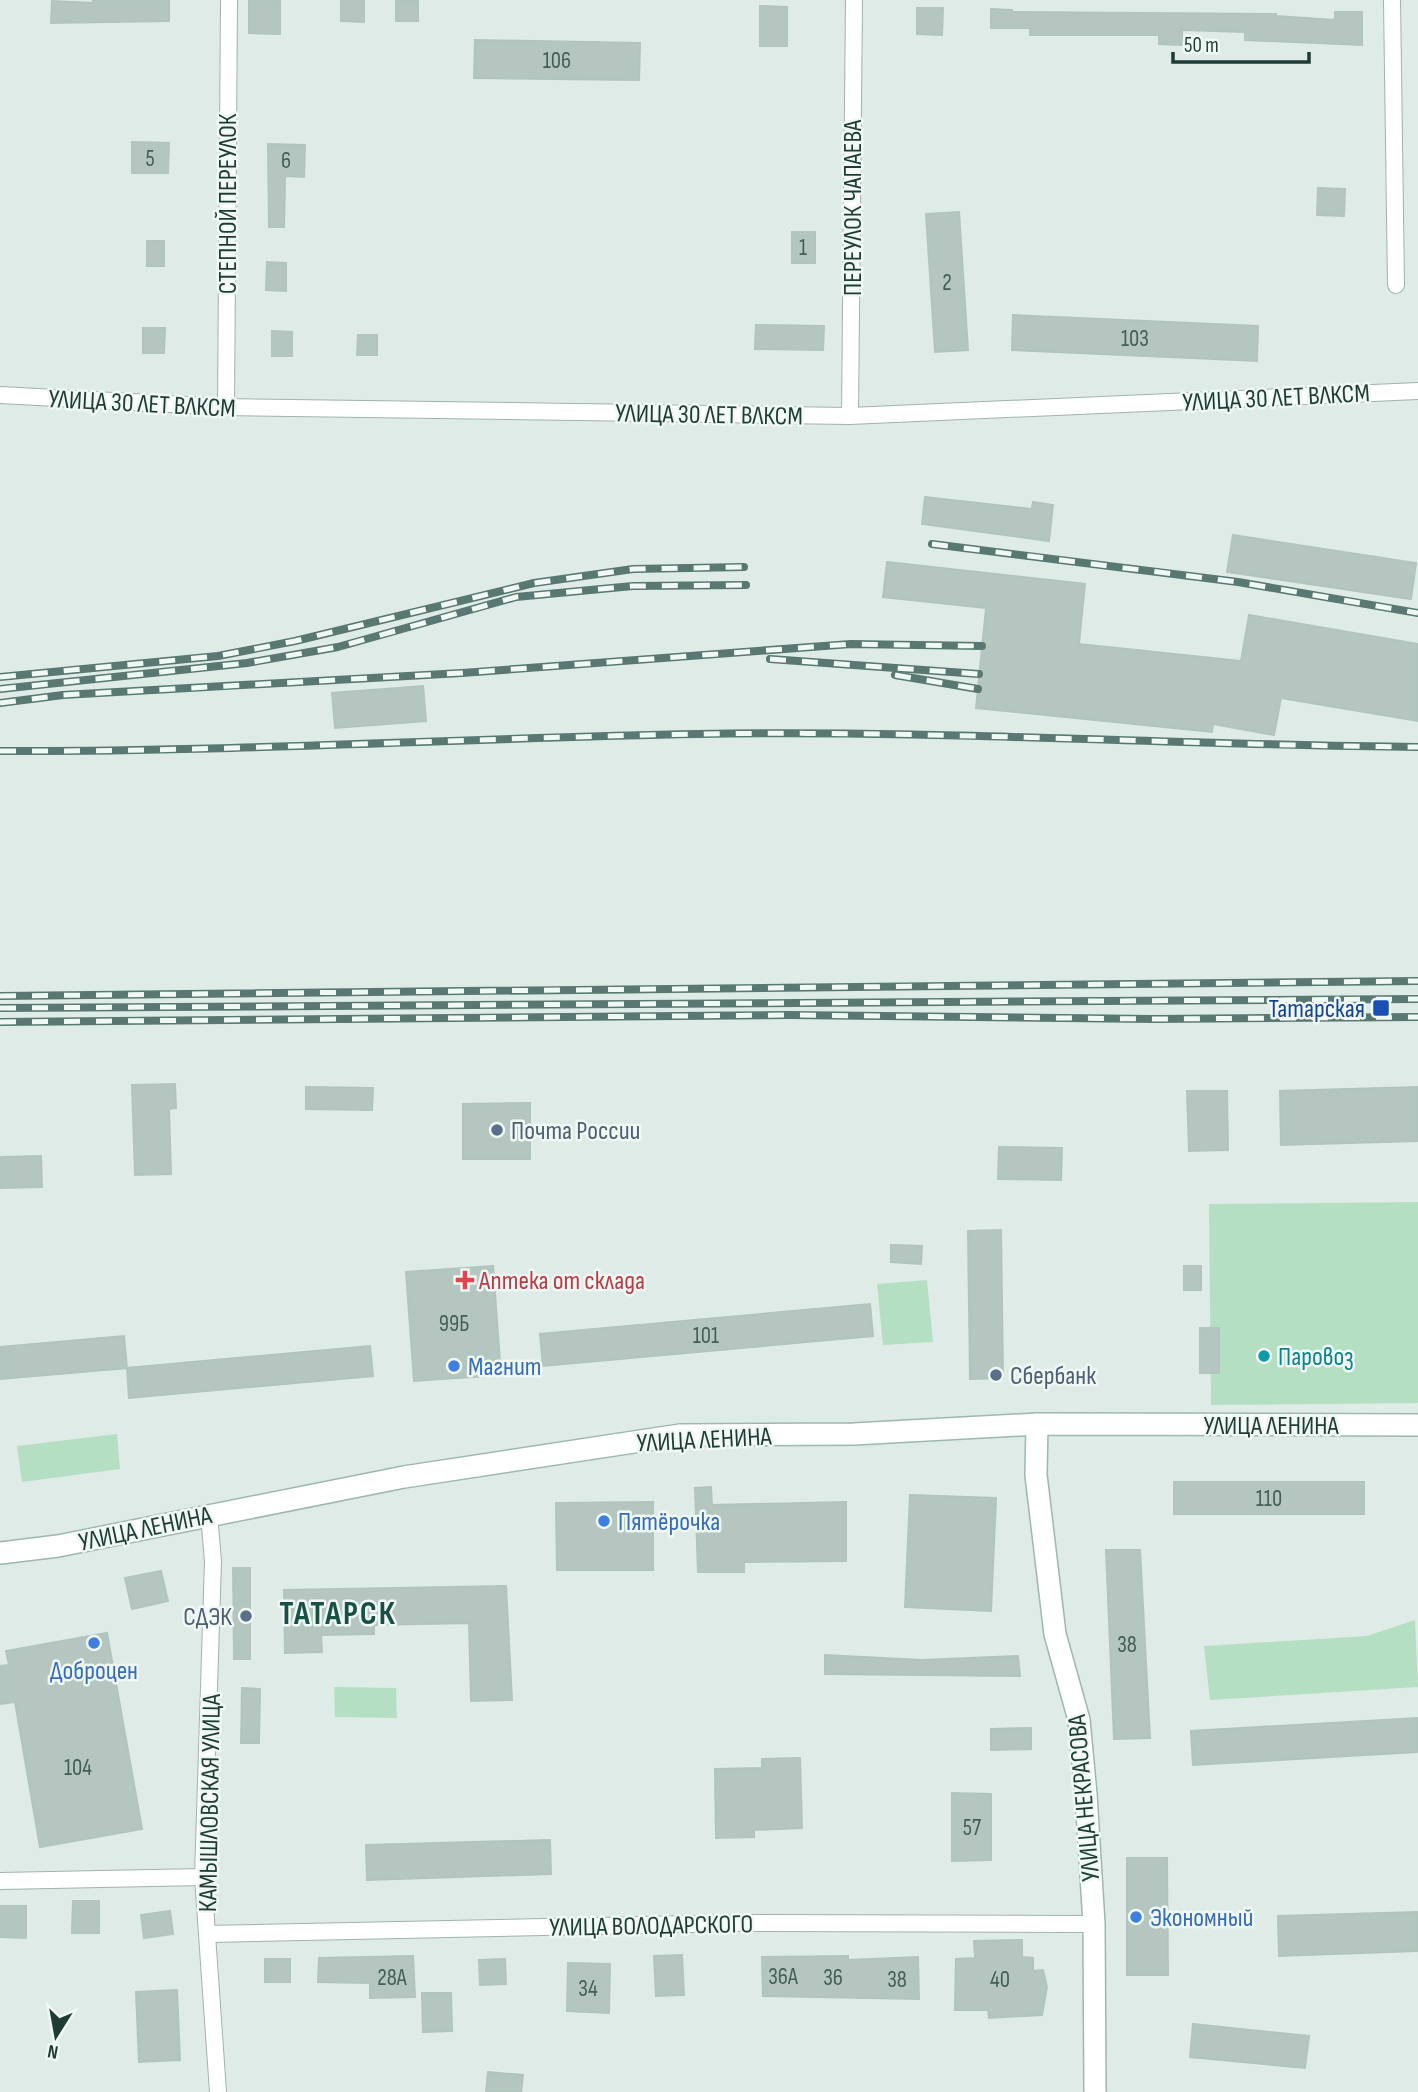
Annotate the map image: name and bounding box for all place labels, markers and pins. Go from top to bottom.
place label: Татарская [1268,994,1365,1025]
marker: Татарская [1371,998,1391,1018]
place label: Почта России [511,1116,640,1147]
marker: Почта России [489,1122,505,1138]
place label: Аптека от склада [478,1266,645,1297]
marker: Аптека от склада [457,1272,473,1288]
place label: Паровоз [1278,1342,1354,1373]
marker: Паровоз [1256,1348,1272,1364]
place label: Магнит [468,1352,541,1383]
marker: Магнит [446,1358,462,1374]
place label: Сбербанк [1010,1361,1096,1392]
marker: Сбербанк [988,1367,1004,1383]
place label: Пятёрочка [618,1507,720,1538]
marker: Пятёрочка [596,1513,612,1529]
place label: СДЭК [183,1602,232,1633]
marker: СДЭК [238,1608,254,1624]
marker: Доброцен [86,1635,102,1651]
place label: Доброцен [50,1656,138,1687]
place label: Экономный [1150,1903,1253,1934]
marker: Экономный [1128,1909,1144,1925]

